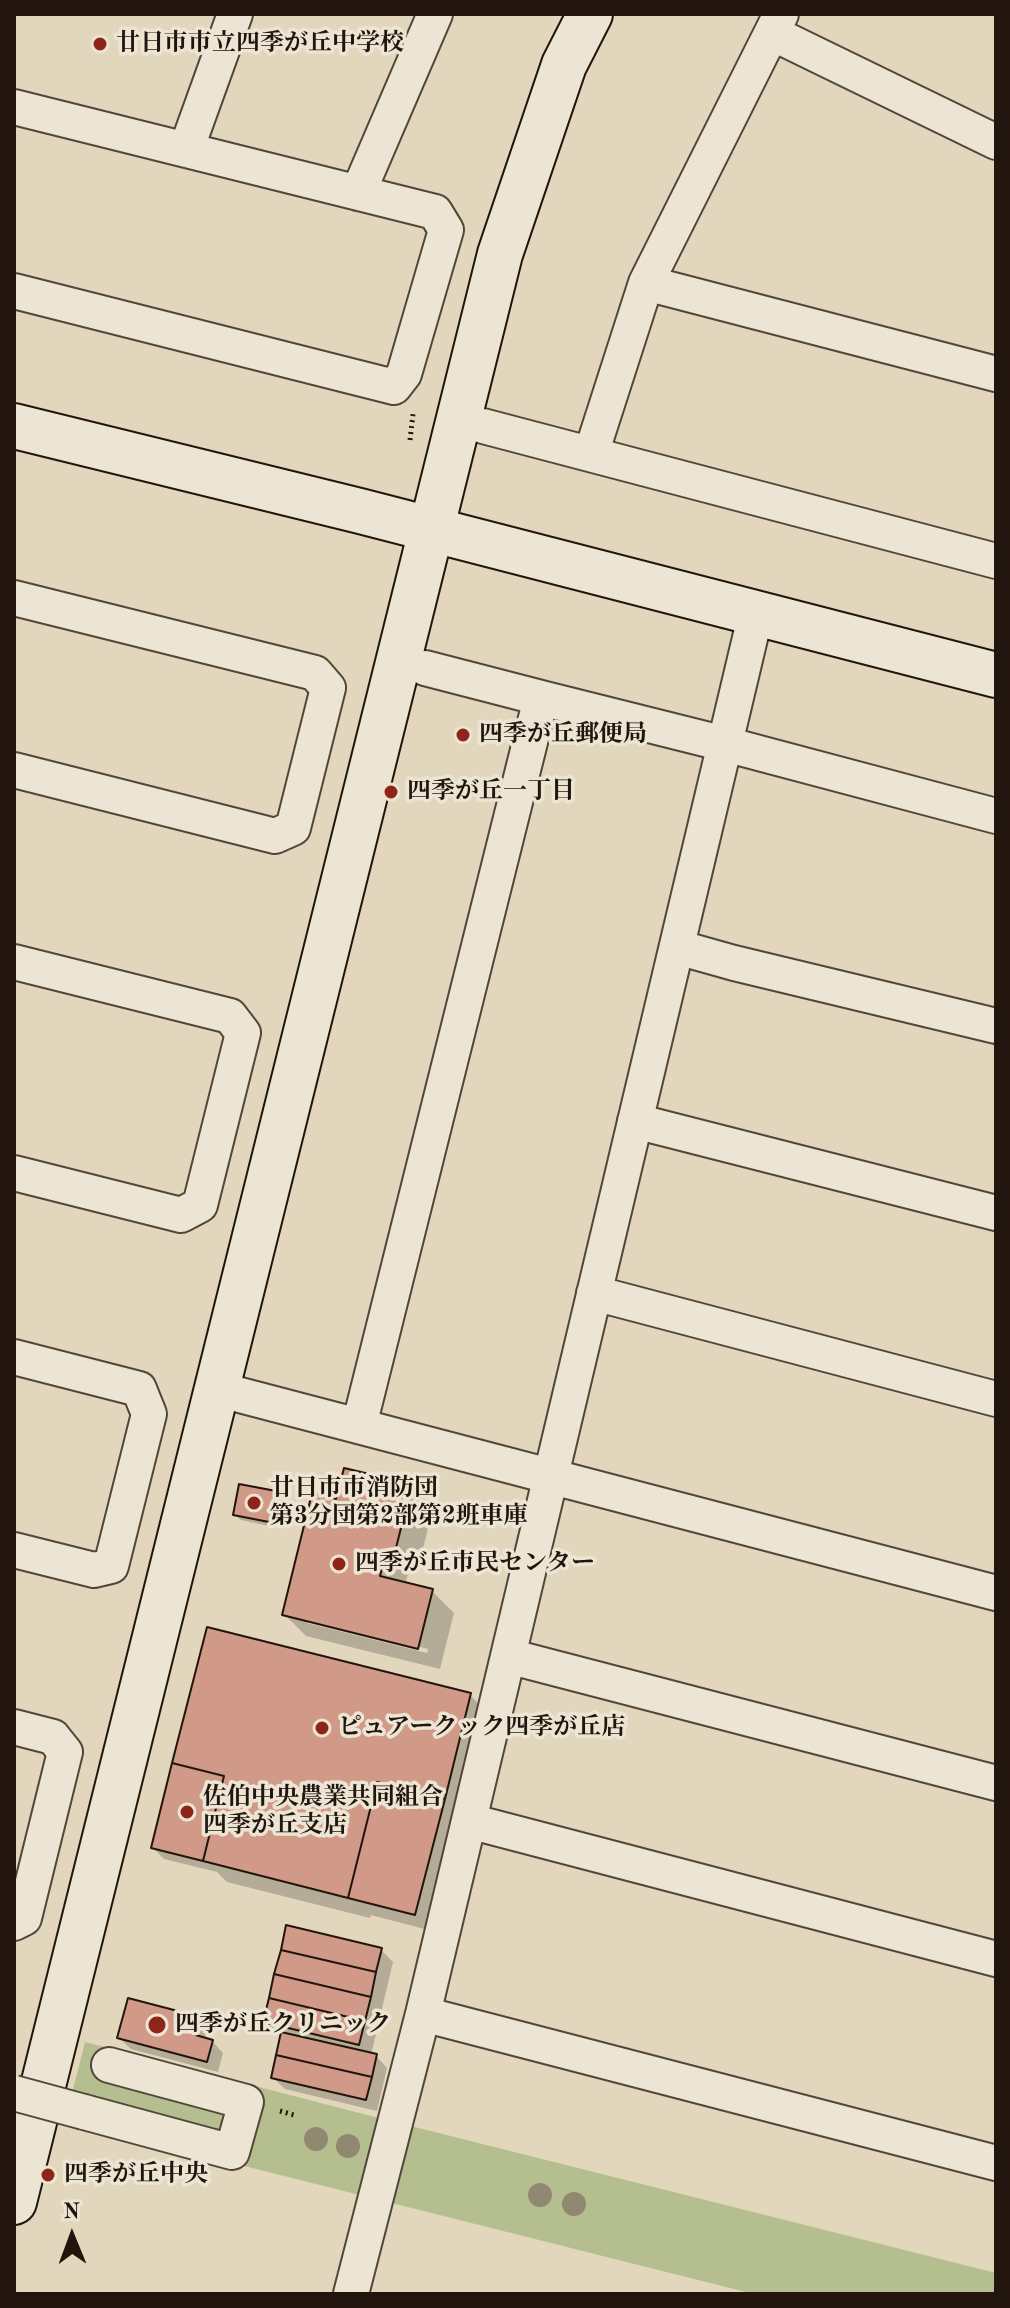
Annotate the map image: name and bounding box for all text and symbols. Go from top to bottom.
place label: 廿日市市立四季が丘中学校 [116,30,404,58]
marker: 廿日市市立四季が丘中学校 [91,35,109,53]
place label: 四季が丘郵便局 [479,721,647,749]
marker: 四季が丘郵便局 [454,726,472,744]
place label: 四季が丘一丁目 [407,778,575,806]
marker: 四季が丘一丁目 [382,783,400,801]
place label: 廿日市市消防団 第3分団第2部第2班車庫 [270,1475,528,1531]
marker: 廿日市市消防団 第3分団第2部第2班車庫 [245,1494,263,1512]
place label: 四季が丘市民センター [355,1550,595,1578]
marker: 四季が丘市民センター [330,1555,348,1573]
place label: ピュアークック四季が丘店 [338,1714,625,1742]
marker: ピュアークック四季が丘店 [313,1719,331,1737]
place label: 佐伯中央農業共同組合 四季が丘支店 [203,1784,443,1840]
marker: 佐伯中央農業共同組合 四季が丘支店 [178,1803,196,1821]
place label: 四季が丘クリニック [175,2011,391,2039]
marker: 四季が丘クリニック [146,2014,168,2036]
place label: 四季が丘中央 [64,2161,208,2189]
marker: 四季が丘中央 [39,2166,57,2184]
north arrow [32,2196,112,2276]
text: N [63,2201,80,2223]

